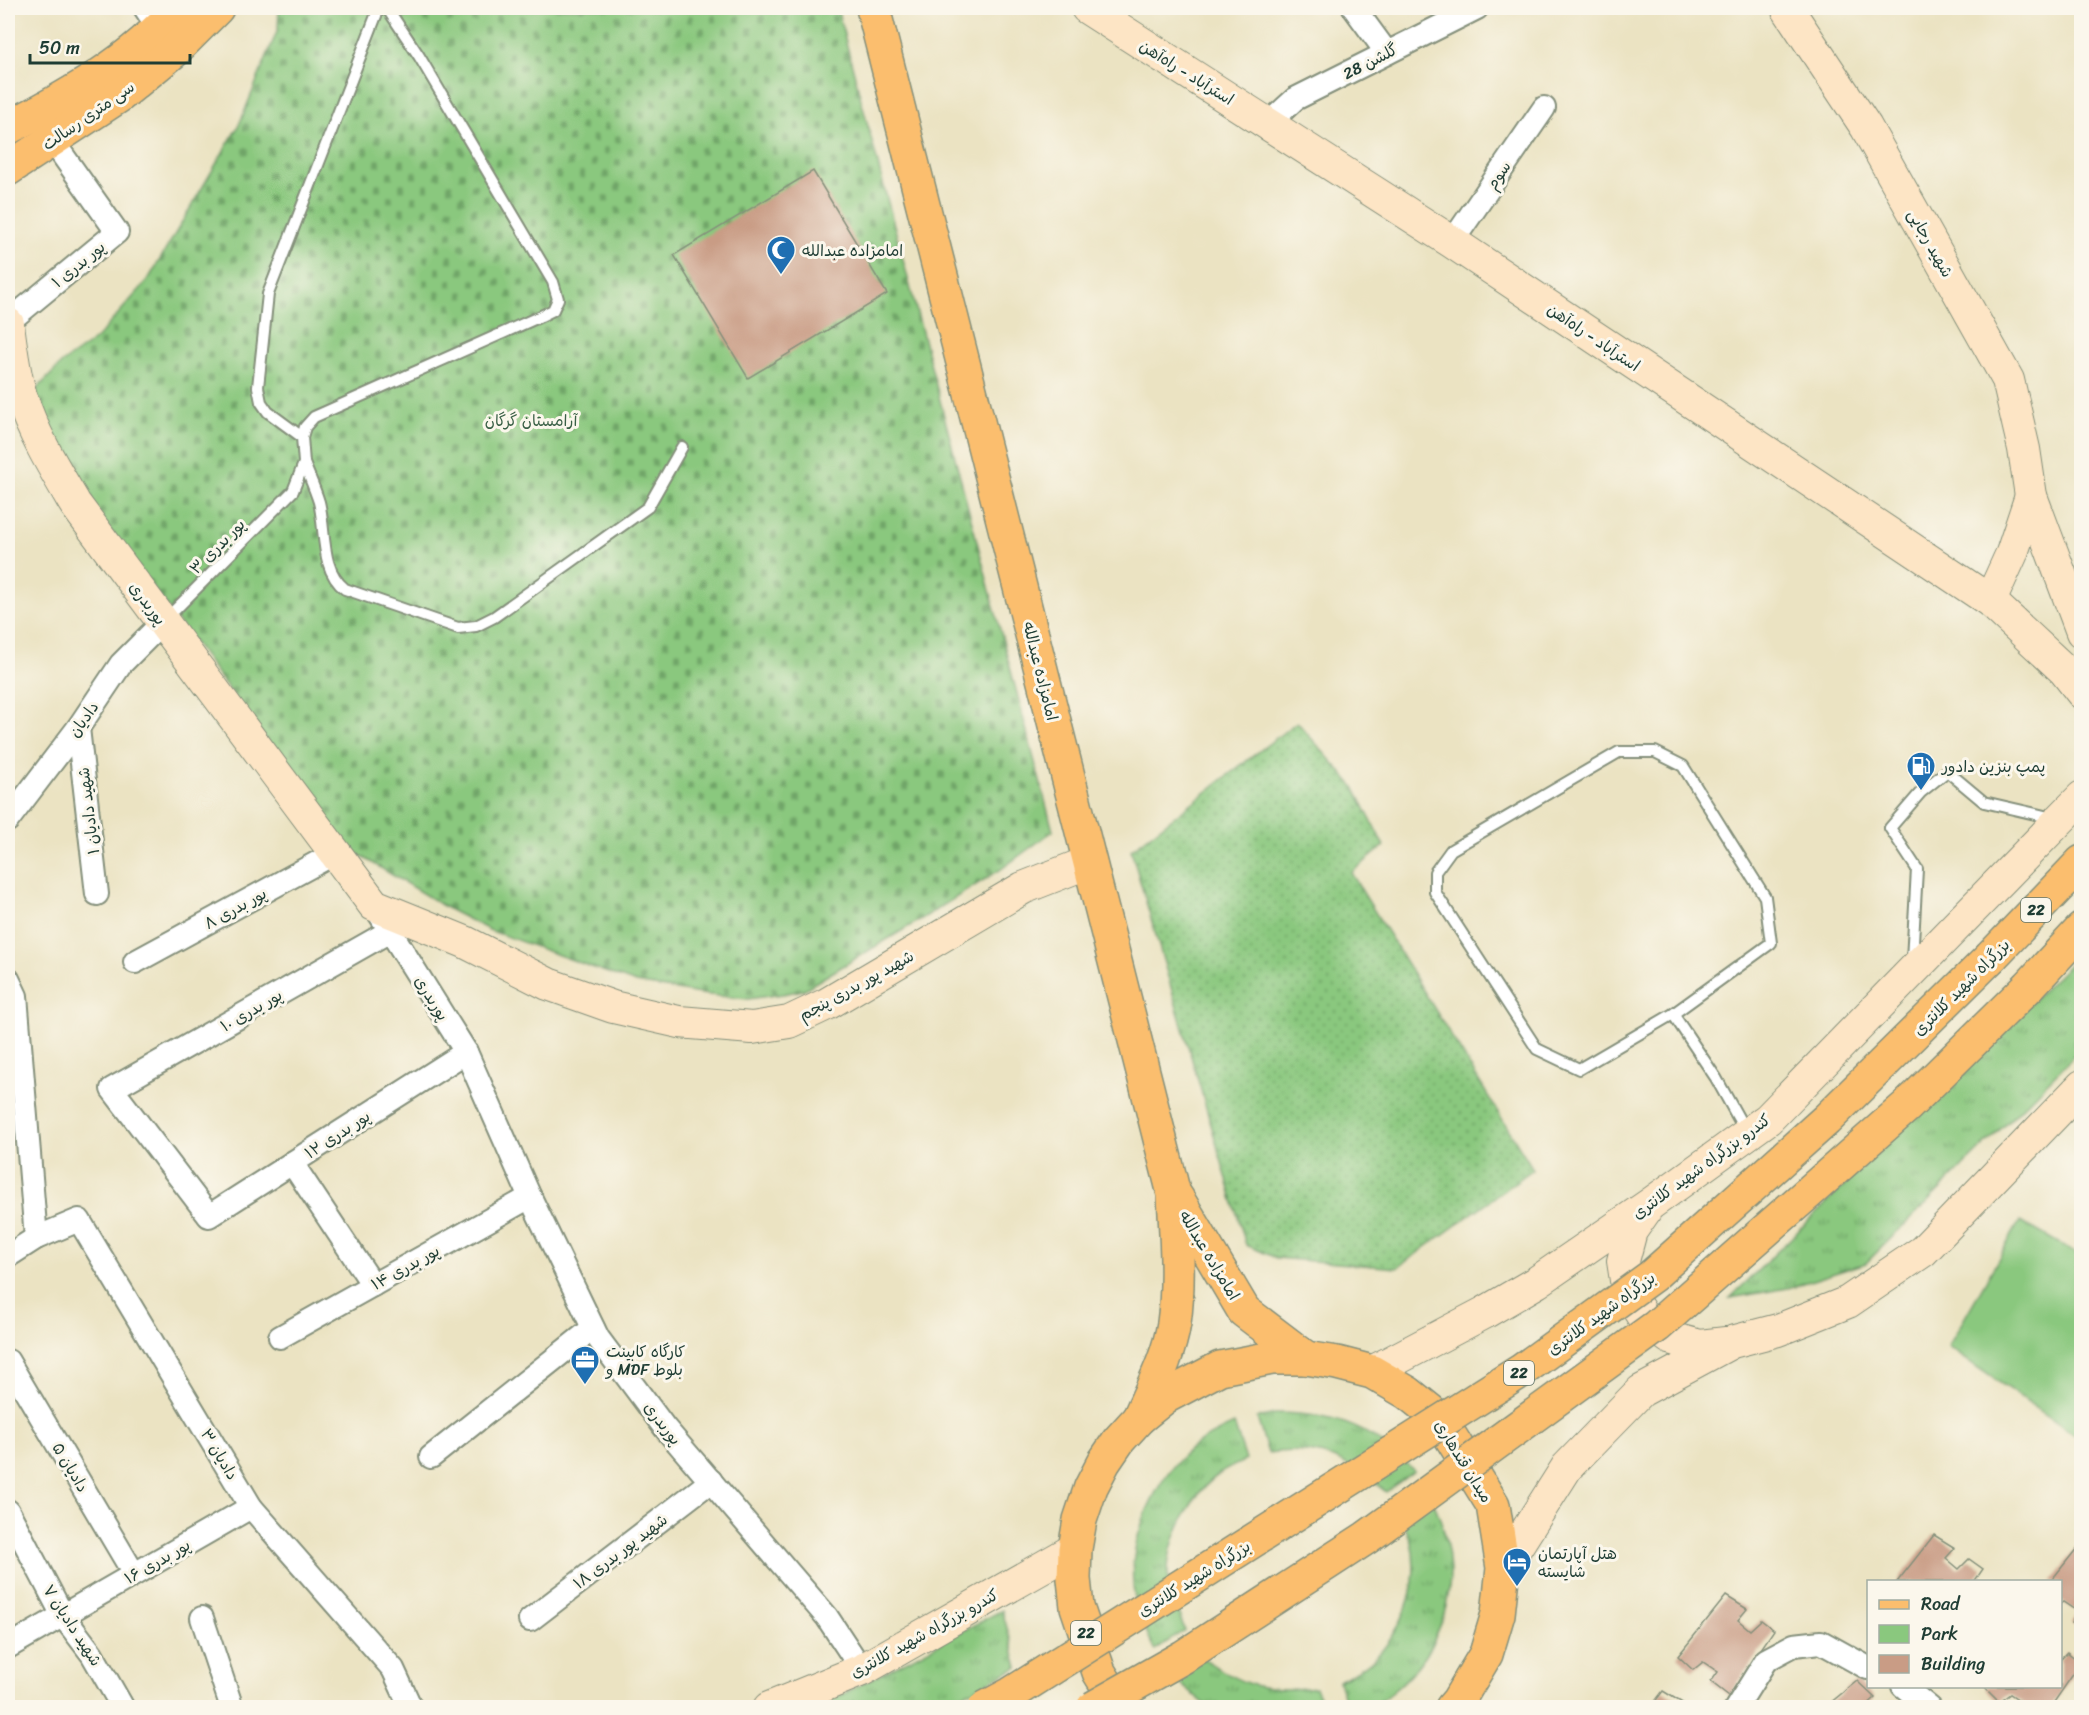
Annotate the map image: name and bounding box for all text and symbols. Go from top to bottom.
scale bar [30,27,190,65]
text: 50 m [39,32,80,64]
street label: استرآباد - راه‌آهن [1133,32,1240,113]
street label: گلشن 28 [1337,35,1403,88]
street label: سی متری رسالت [36,73,141,158]
street label: سوم [1478,155,1519,196]
street label: شهید رجایی [1900,203,1961,283]
street label: پور بدری ۱ [45,233,112,296]
mosque icon: امامزاده عبدالله [765,234,797,276]
place label: امامزاده عبدالله [802,236,903,265]
street label: استرآباد - راه‌آهن [1541,295,1646,380]
park label: آرامستان گرگان [485,406,578,435]
street label: پور بدری ۳ [182,511,253,582]
street label: پوربدری [121,575,174,632]
street label: امامزاده عبدالله [1014,619,1067,724]
street label: دادیان [60,695,106,744]
fuel station icon: پمپ بنزین دادور [1905,750,1937,792]
place label: پمپ بنزین دادور [1940,752,2045,781]
street label: ۱ شهید دادیان [69,766,108,856]
street label: پور بدری ۸ [198,879,272,938]
road number: 22 [2021,898,2051,922]
street label: بزرگراه شهید کلانتری [1906,932,2017,1043]
street label: شهید پور بدری پنجم [793,942,919,1029]
street label: پوربدری [406,970,457,1027]
street label: پور بدری ۱۰ [214,981,288,1040]
street label: پور بدری ۱۲ [298,1102,376,1167]
street label: کندرو بزرگراه شهید کلانتری [1625,1106,1777,1227]
street label: امامزاده عبدالله [1171,1204,1248,1306]
street label: پور بدری ۱۴ [365,1237,445,1298]
street label: بزرگراه شهید کلانتری [1541,1264,1662,1363]
place label: کارگاه کابینت و MDF بلوط [604,1337,685,1384]
office icon: کارگاه کابینت و MDF بلوط [569,1344,601,1386]
road number: 22 [1504,1361,1534,1385]
street label: پوربدری [636,1395,689,1452]
street label: میدان قندهاری [1426,1414,1501,1509]
street label: دادیان ۳ [193,1423,247,1486]
street label: دادیان ۵ [44,1437,97,1498]
street label: شهید پور بدری ۱۸ [566,1506,674,1597]
street label: پور بدری ۱۶ [118,1531,196,1592]
street label: بزرگراه شهید کلانتری [1132,1532,1257,1625]
place label: هتل آپارتمان شایسته [1538,1539,1617,1586]
hotel icon: هتل آپارتمان شایسته [1501,1546,1533,1588]
street label: شهید دادیان ۷ [35,1578,110,1672]
street label: کندرو بزرگراه شهید کلانتری [844,1580,1004,1686]
legend [1867,1580,2062,1688]
text: Road [1921,1588,1961,1620]
text: Park [1921,1618,1958,1650]
road number: 22 [1071,1621,1101,1645]
text: Building [1921,1648,1985,1680]

